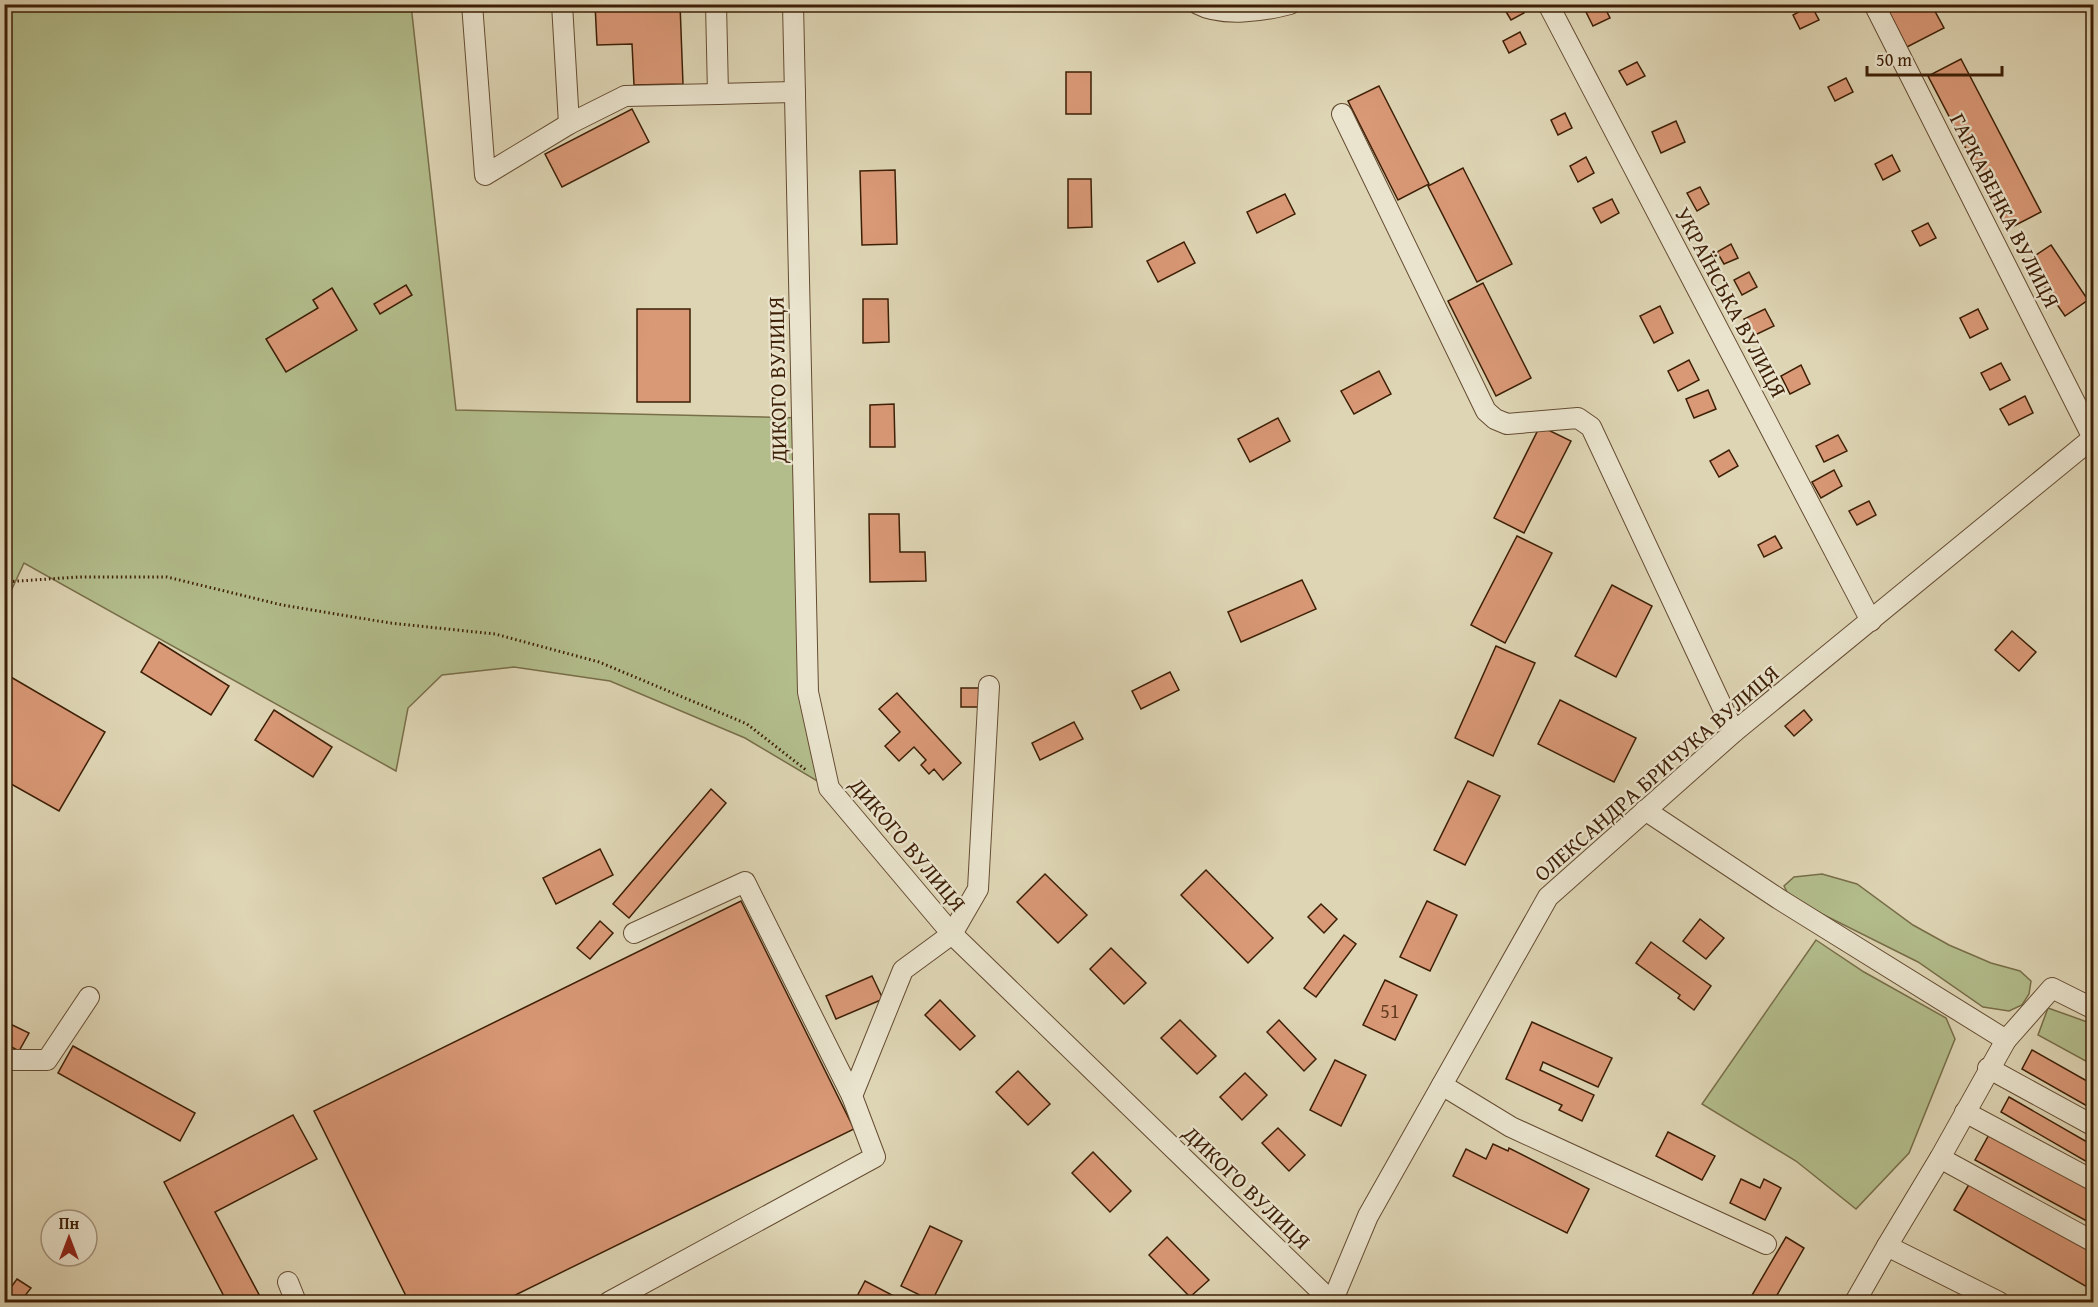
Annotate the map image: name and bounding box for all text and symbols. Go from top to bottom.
scale bar [1867,39,2002,77]
text: 50 m [1876,46,1912,73]
street label: ГАРКАВЕНКА ВУЛИЦЯ [1942,107,2068,313]
street label: УКРАЇНСЬКА ВУЛИЦЯ [1667,201,1795,403]
street label: ДИКОГО ВУЛИЦЯ [760,296,794,464]
street label: ОЛЕКСАНДРА БРИЧУКА ВУЛИЦЯ [1526,657,1786,889]
street label: ДИКОГО ВУЛИЦЯ [842,769,974,918]
house number: 51 [1380,996,1400,1025]
street label: ДИКОГО ВУЛИЦЯ [1175,1117,1318,1256]
north arrow [39,1208,99,1268]
text: Пн [59,1211,79,1235]

